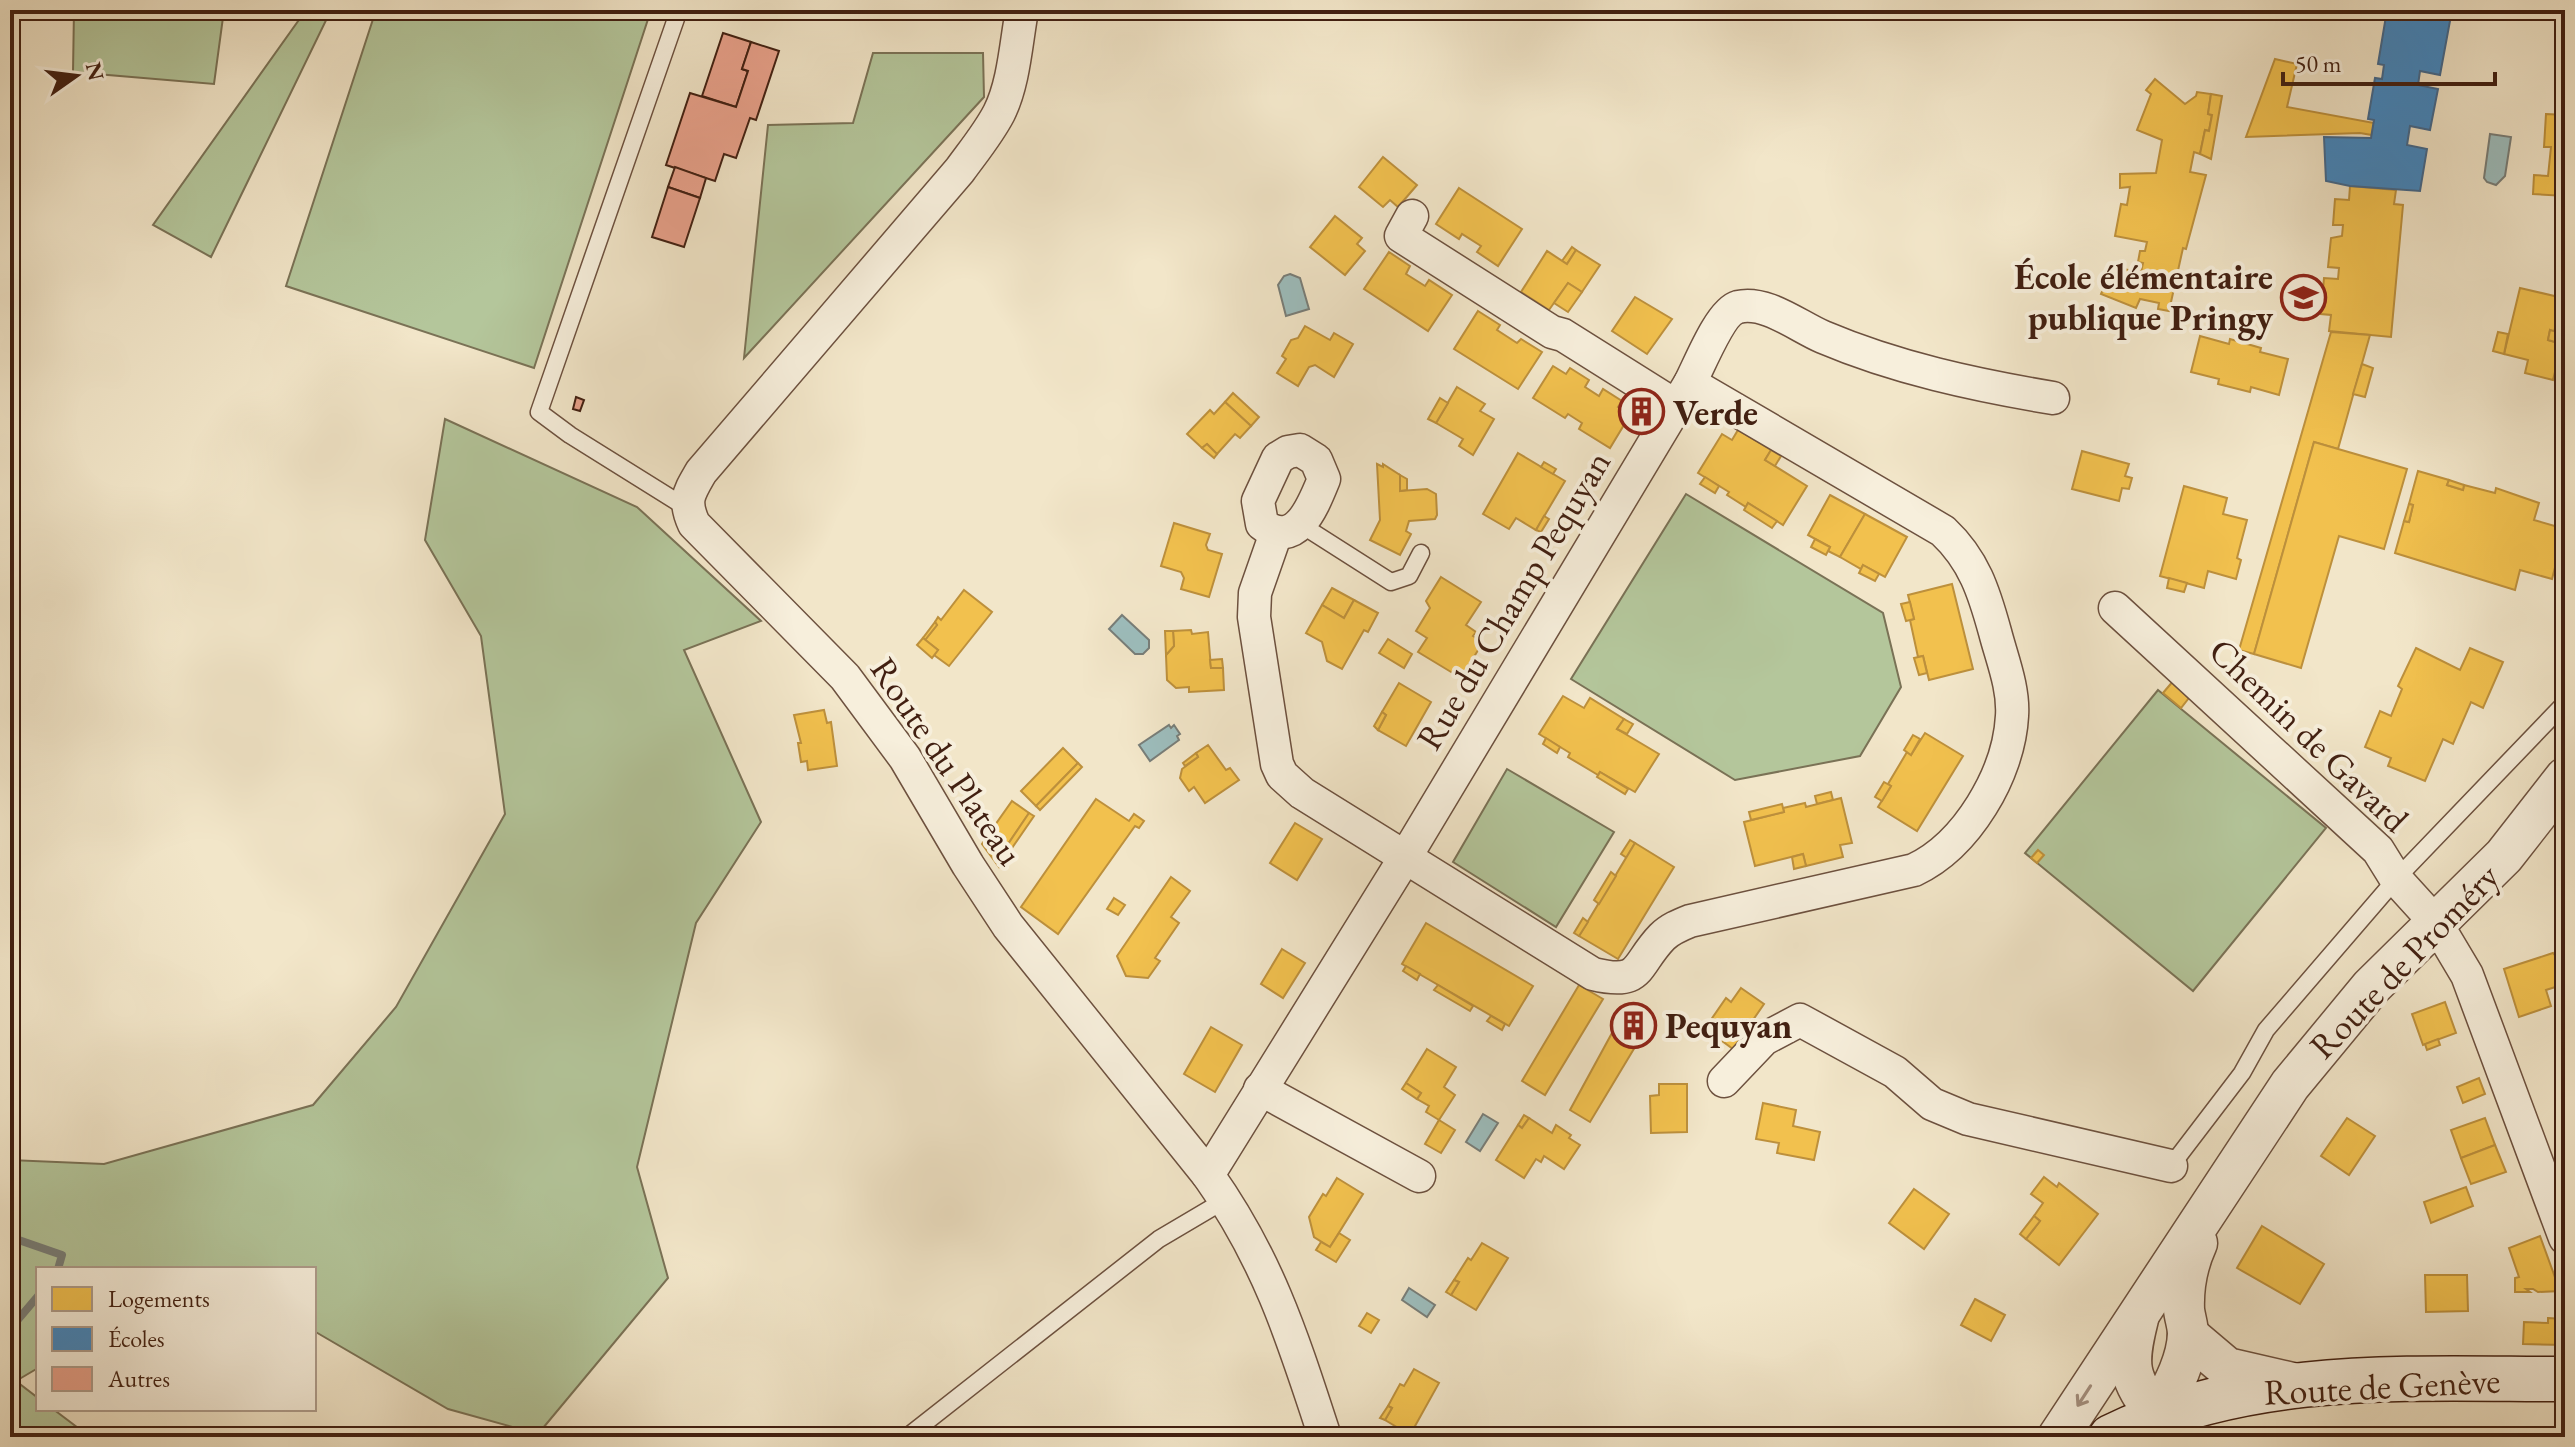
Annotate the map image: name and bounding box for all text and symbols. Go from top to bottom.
north arrow [36,36,116,116]
scale bar [2283,36,2495,86]
text: 50 m [2295,48,2342,79]
text: N [79,59,111,84]
place label: École élémentaire publique Pringy [2014,253,2274,341]
school or university icon: École élémentaire publique Pringy [2280,273,2328,321]
building icon: Verde [1618,388,1666,436]
place label: Verde [1673,389,1758,436]
street label: Rue du Champ Pequyan [1405,442,1621,758]
street label: Chemin de Gavard [2199,628,2420,843]
street label: Route du Plateau [860,648,1034,874]
street label: Route de Proméry [2299,853,2509,1069]
building icon: Pequyan [1610,1001,1658,1049]
place label: Pequyan [1665,1002,1793,1049]
legend [36,1267,316,1411]
text: Logements [108,1283,210,1314]
text: Écoles [108,1323,165,1354]
street label: Route de Genève [2263,1356,2501,1416]
text: Autres [107,1363,170,1394]
one-way arrow [2076,1384,2092,1407]

